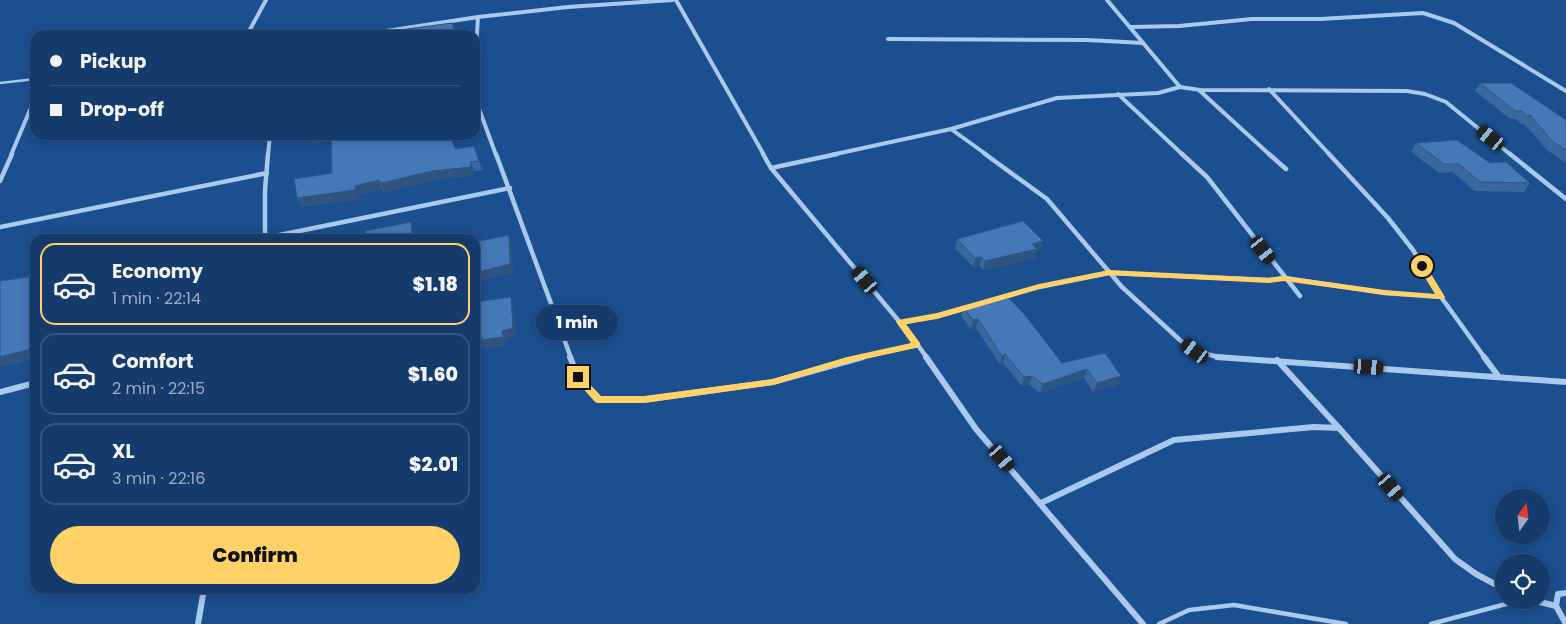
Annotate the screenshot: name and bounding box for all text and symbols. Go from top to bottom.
text: Pickup [80,48,146,75]
text: Drop-off [80,96,164,123]
car [1474,123,1507,153]
car [1247,234,1278,266]
route start [1411,255,1433,277]
text: Economy [112,258,203,285]
icon: car [52,262,97,307]
car [849,264,880,296]
text: $1.18 [413,271,458,298]
text: 1 min · 22:14 [112,287,201,310]
callout: 1 min [537,304,619,340]
text: 1 min [556,311,598,334]
car [1178,336,1211,366]
text: Comfort [112,348,194,375]
icon: car [52,352,97,397]
car [1353,358,1384,376]
text: $1.60 [408,361,458,388]
route end [567,366,589,388]
text: 2 min · 22:15 [112,377,205,400]
text: XL [112,438,135,465]
icon: car [52,442,97,487]
car [986,442,1017,474]
text: $2.01 [409,451,458,478]
text: 3 min · 22:16 [112,467,205,490]
car [1375,471,1406,503]
north arrow [1495,489,1550,544]
map controls [1495,489,1550,609]
button: Confirm [50,526,460,584]
button: locate [1495,554,1550,609]

